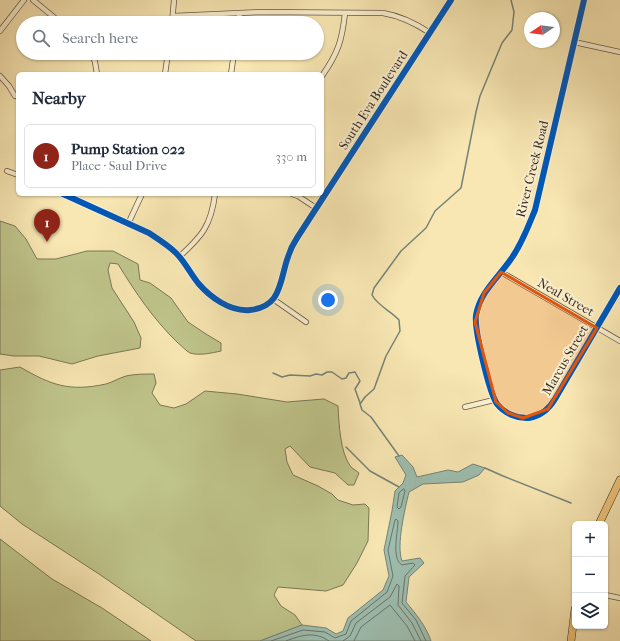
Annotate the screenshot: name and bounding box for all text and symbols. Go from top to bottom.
north arrow [524,12,560,48]
search box [16,16,324,60]
icon: search [30,27,52,49]
text: Search here [62,29,138,47]
street label: South Eva Boulevard [335,47,411,152]
text: Nearby [32,88,86,108]
street label: River Creek Road [513,118,552,219]
text: Pump Station 022 [71,140,185,158]
text: 1 [44,149,48,164]
text: 330 m [276,149,307,164]
text: Place · Saul Drive [71,158,167,173]
pin: 1 [34,209,60,242]
street label: Neal Street [535,275,597,319]
your location [318,290,338,310]
street label: Marcus Street [539,322,591,398]
map controls [572,521,608,629]
button: + [572,521,608,557]
button: − [572,557,608,593]
button: layers [572,593,608,629]

